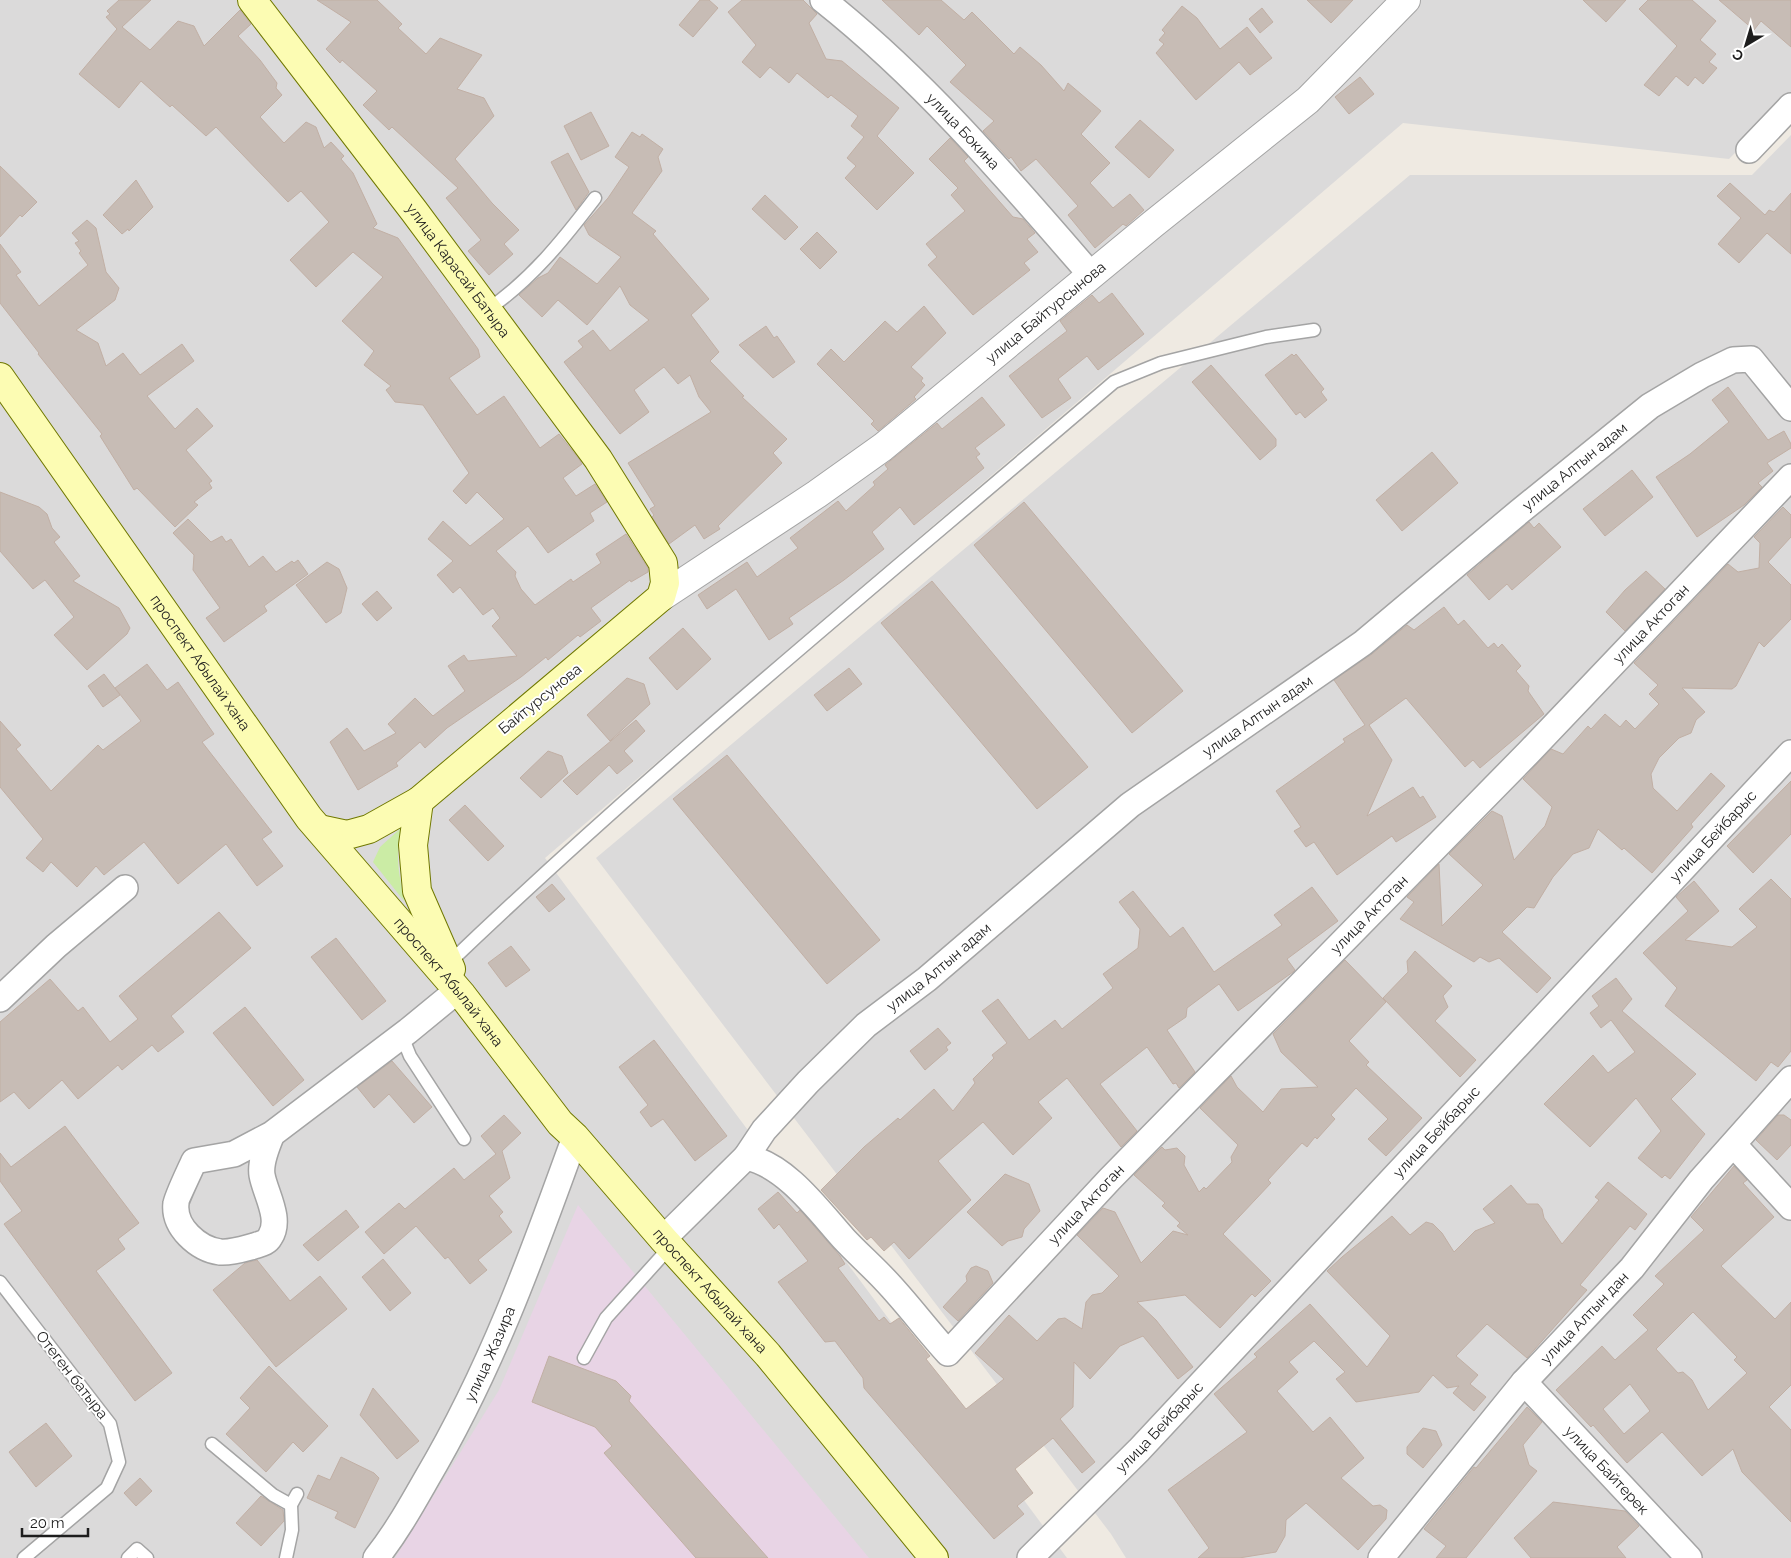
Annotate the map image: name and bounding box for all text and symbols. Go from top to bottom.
north arrow [1721,20,1771,70]
text: С [1729,46,1747,65]
street label: улица Бокина [923,89,1003,173]
street label: улица Карасай Батыра [402,199,514,341]
street label: улица Байтурсынова [982,258,1109,367]
street label: улица Алтын адам [1519,419,1631,515]
street label: улица Актоган [1609,580,1693,667]
street label: проспект Абылай хана [146,591,254,734]
street label: Байтурсунова [495,660,585,738]
street label: улица Алтын адам [1199,672,1316,761]
street label: улица Бейбарыс [1666,787,1760,886]
street label: улица Актоган [1327,872,1412,958]
street label: проспект Абылай хана [390,914,507,1050]
street label: улица Алтын адам [883,919,995,1015]
street label: улица Бейбарыс [1389,1082,1484,1181]
street label: улица Актоган [1045,1161,1128,1248]
street label: проспект Абылай хана [649,1225,771,1357]
street label: улица Алтын дан [1537,1268,1633,1368]
street label: улица Жазира [461,1304,519,1405]
street label: Отеген батыра [32,1327,112,1423]
street label: улица Бейбарыс [1112,1378,1207,1477]
street label: улица Байтерек [1561,1422,1653,1519]
scale bar [22,1506,89,1538]
text: 20 m [30,1514,65,1532]

